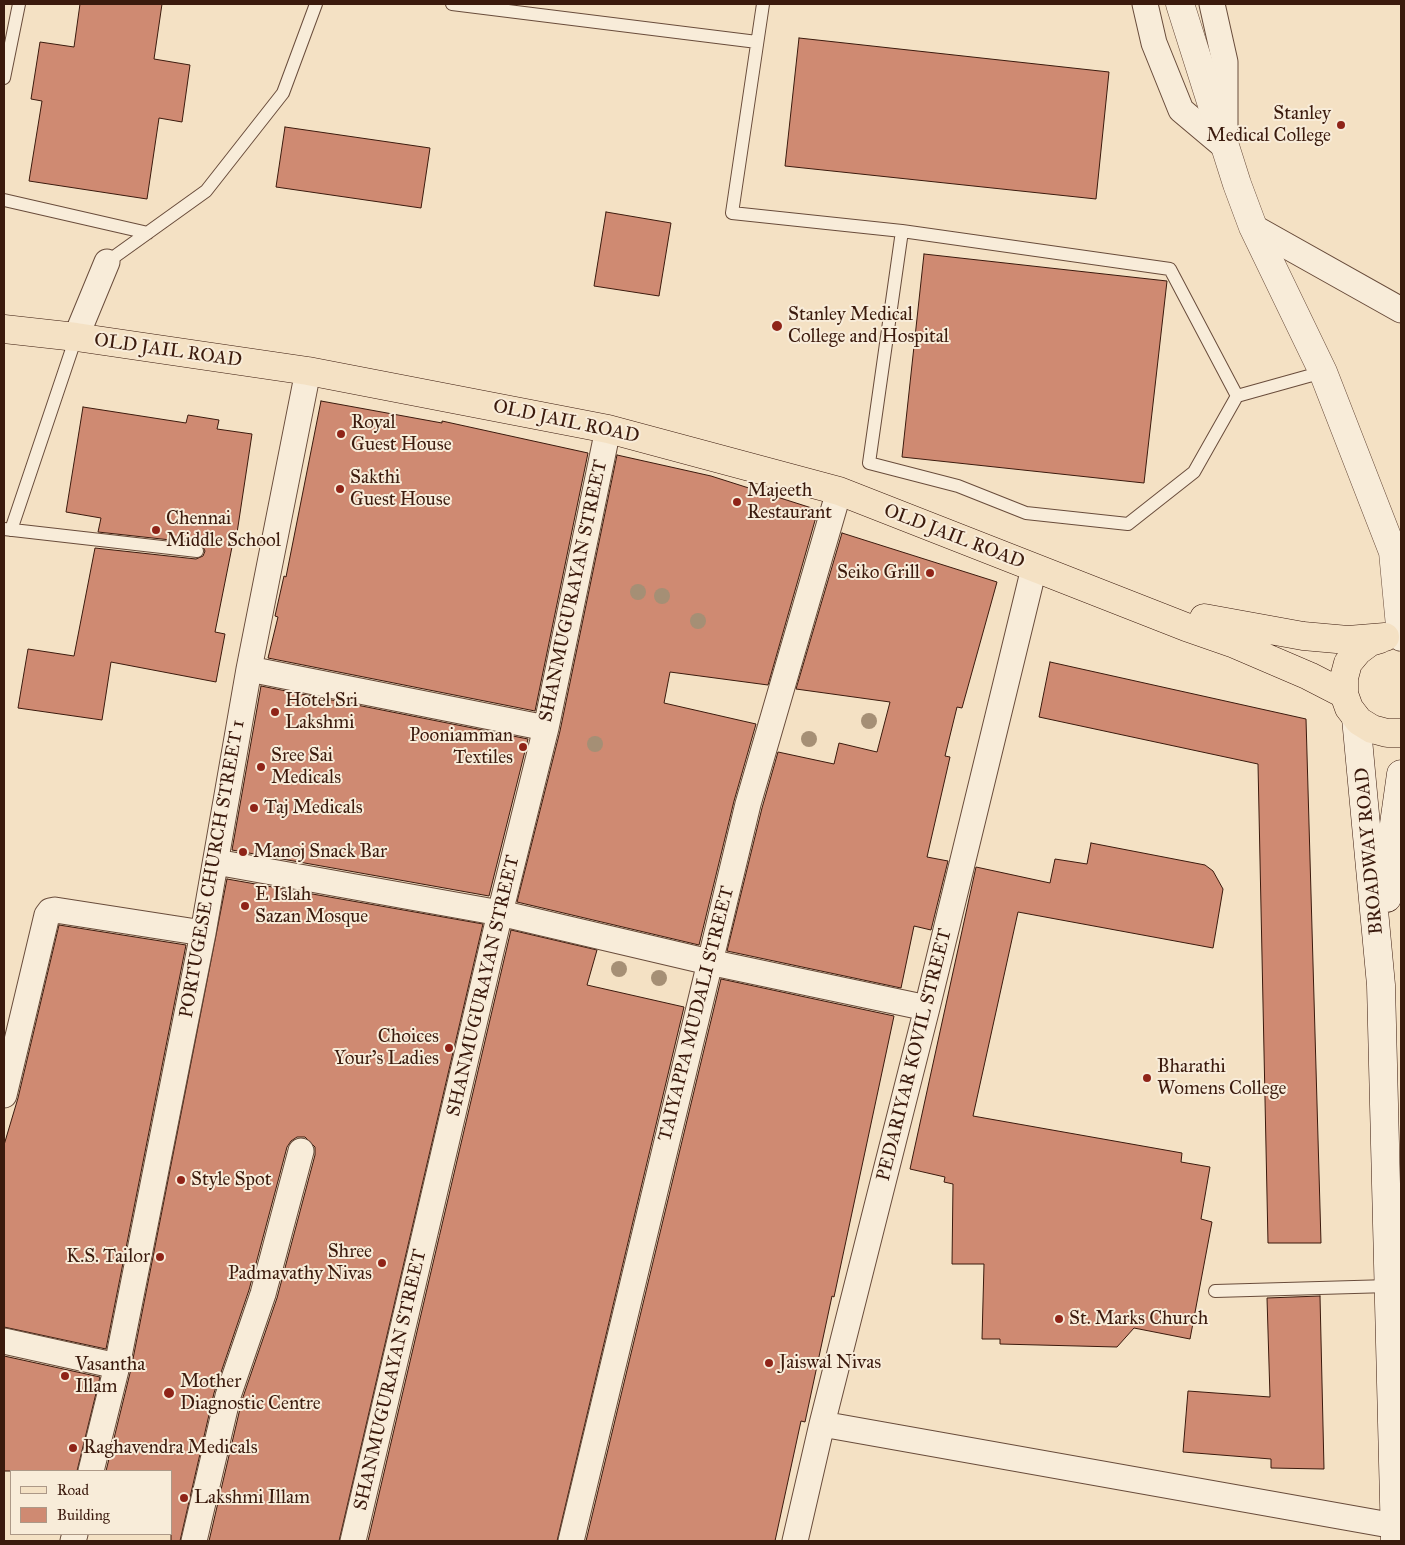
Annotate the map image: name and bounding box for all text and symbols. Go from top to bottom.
place label: Stanley Medical College [1206,103,1331,147]
marker: Stanley Medical College [1335,119,1347,131]
place label: Stanley Medical College and Hospital [788,304,949,348]
marker: Stanley Medical College and Hospital [770,319,784,333]
street label: OLD JAIL ROAD [93,329,243,373]
street label: OLD JAIL ROAD [491,395,641,449]
place label: Royal Guest House [351,412,452,456]
marker: Royal Guest House [335,428,347,440]
street label: SHANMUGURAYAN STREET [535,458,613,724]
place label: Sakthi Guest House [350,467,451,511]
place label: Majeeth Restaurant [747,480,832,524]
marker: Sakthi Guest House [334,483,346,495]
marker: Majeeth Restaurant [731,496,743,508]
street label: OLD JAIL ROAD [880,500,1028,574]
place label: Chennai Middle School [166,508,281,552]
marker: Chennai Middle School [150,524,162,536]
place label: Seiko Grill [837,562,920,584]
marker: Seiko Grill [924,567,936,579]
place label: Hotel Sri Lakshmi [285,690,358,734]
marker: Hotel Sri Lakshmi [269,706,281,718]
street label: PORTUGESE CHURCH STREET 1 [176,718,250,1020]
place label: Pooniamman Textiles [409,725,513,769]
marker: Pooniamman Textiles [517,741,529,753]
place label: Sree Sai Medicals [271,745,341,789]
marker: Sree Sai Medicals [255,761,267,773]
street label: BROADWAY ROAD [1351,766,1389,936]
place label: Taj Medicals [264,797,363,819]
marker: Taj Medicals [248,802,260,814]
place label: Manoj Snack Bar [253,841,387,863]
marker: Manoj Snack Bar [237,846,249,858]
street label: SHANMUGURAYAN STREET [443,853,525,1119]
place label: E Islah Sazan Mosque [255,884,368,928]
street label: TAIYAPPA MUDALI STREET [654,884,740,1144]
marker: E Islah Sazan Mosque [239,900,251,912]
street label: PEDARIYAR KOVIL STREET [873,926,957,1184]
place label: Choices Your's Ladies [334,1026,439,1070]
marker: Choices Your's Ladies [443,1042,455,1054]
place label: Bharathi Womens College [1157,1056,1287,1100]
marker: Bharathi Womens College [1141,1072,1153,1084]
place label: Style Spot [191,1169,271,1191]
marker: Style Spot [175,1174,187,1186]
place label: Shree Padmavathy Nivas [228,1241,372,1285]
place label: K.S. Tailor [66,1246,150,1268]
street label: SHANMUGURAYAN STREET [350,1247,432,1513]
marker: K.S. Tailor [154,1251,166,1263]
marker: Shree Padmavathy Nivas [376,1257,388,1269]
place label: St. Marks Church [1069,1308,1208,1330]
marker: St. Marks Church [1053,1313,1065,1325]
place label: Jaiswal Nivas [779,1352,881,1374]
place label: Vasantha Illam [75,1354,145,1398]
marker: Jaiswal Nivas [763,1357,775,1369]
marker: Vasantha Illam [59,1370,71,1382]
place label: Mother Diagnostic Centre [180,1371,321,1415]
marker: Mother Diagnostic Centre [162,1386,176,1400]
place label: Raghavendra Medicals [83,1437,258,1459]
marker: Raghavendra Medicals [67,1442,79,1454]
legend [10,1470,172,1535]
text: Road [57,1481,89,1499]
place label: Lakshmi Illam [194,1487,310,1509]
marker: Lakshmi Illam [178,1492,190,1504]
text: Building [57,1506,110,1524]

